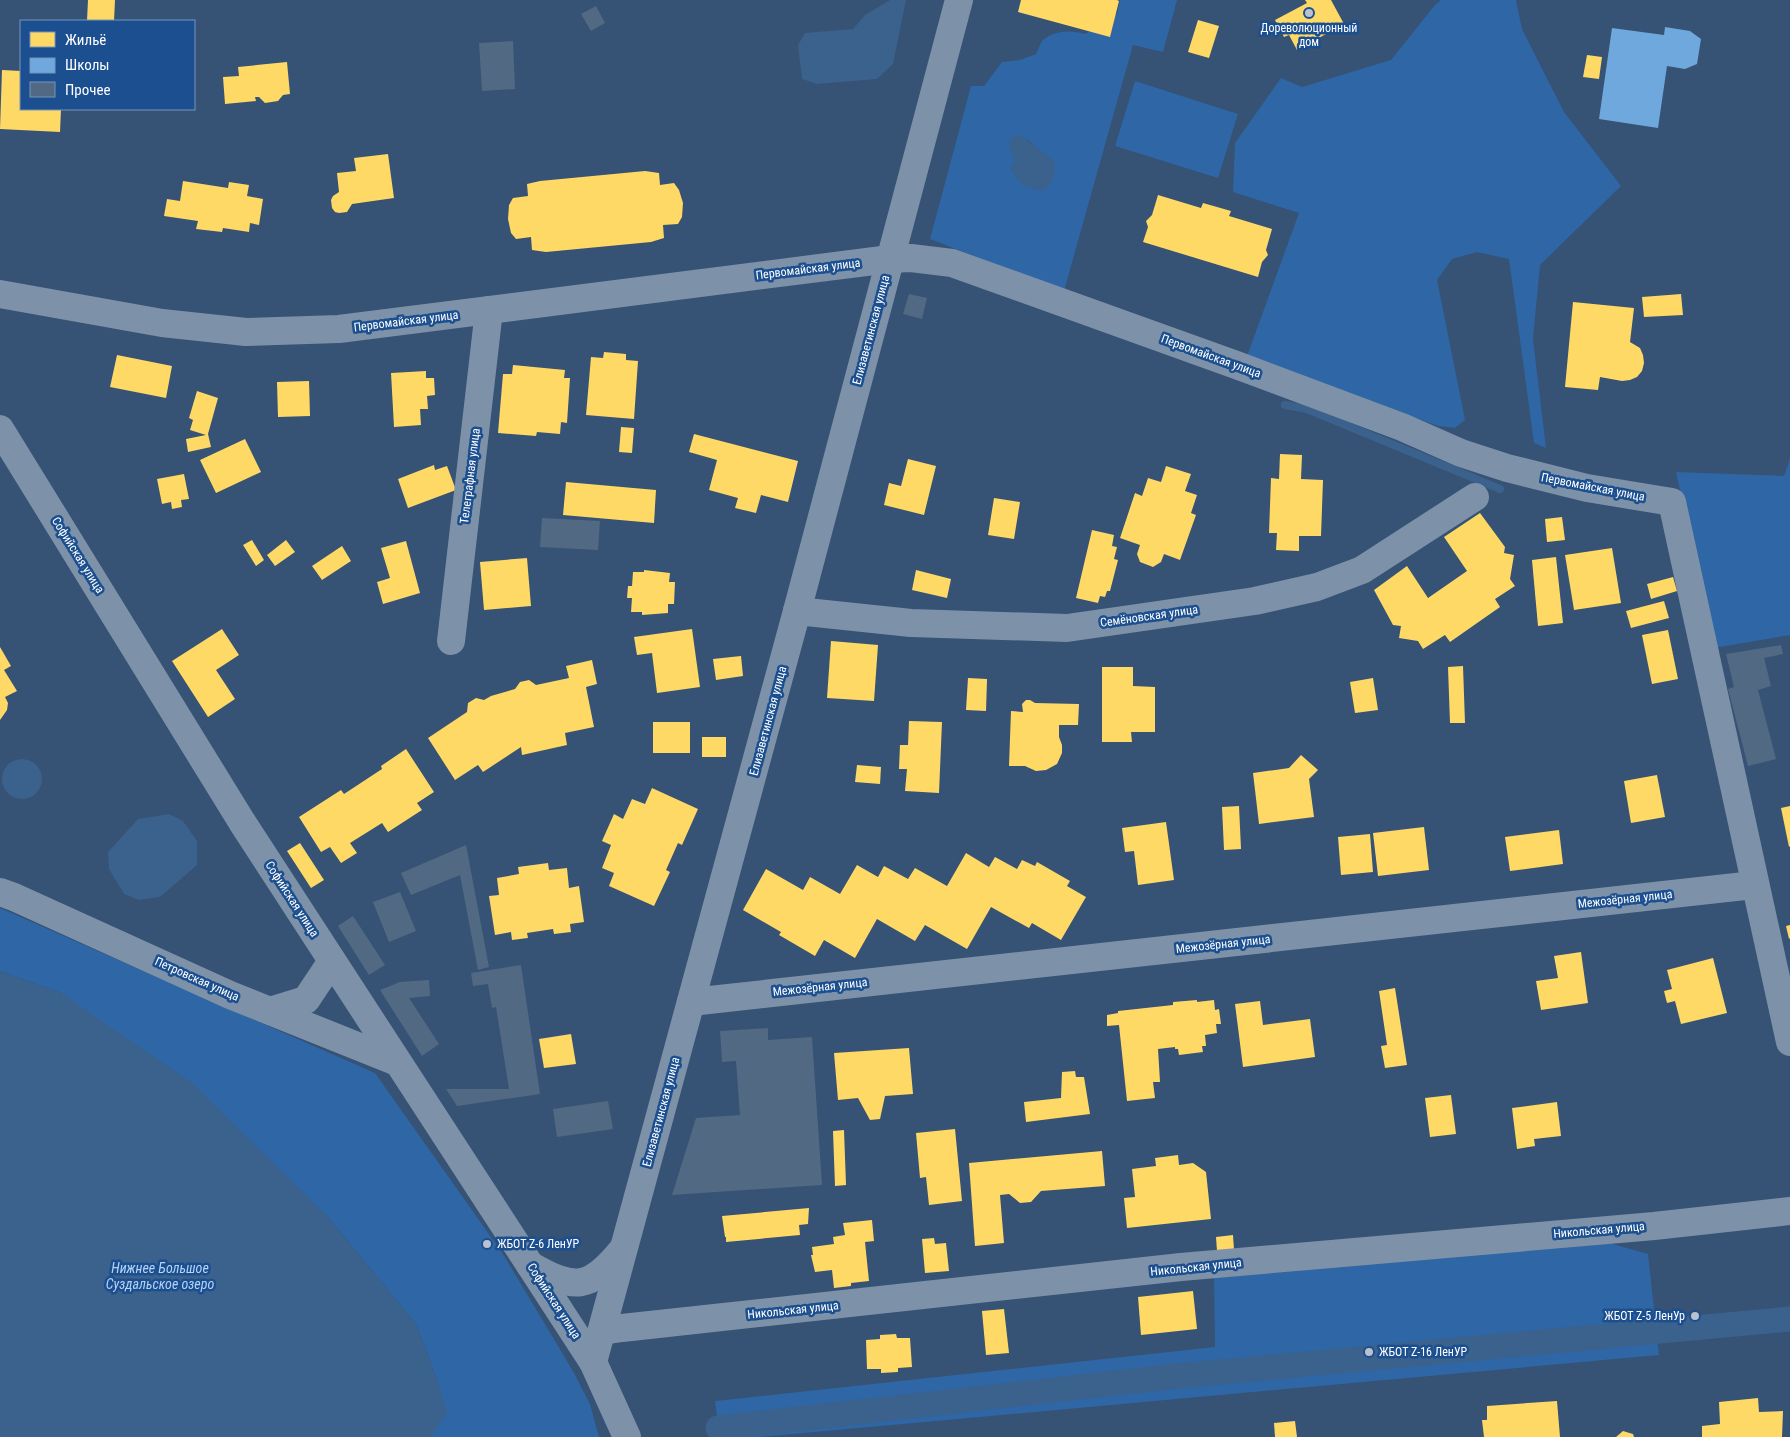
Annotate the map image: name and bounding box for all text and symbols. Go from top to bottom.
marker: Дореволюционный дом [1303,7,1315,19]
legend [20,20,195,110]
place label: Дореволюционный дом [1261,21,1357,49]
text: Жильё [65,31,106,49]
text: Школы [65,56,110,74]
text: Прочее [65,81,111,99]
street label: Первомайская улица [755,256,861,282]
street label: Елизаветинская улица [850,273,892,386]
street label: Первомайская улица [353,308,459,334]
street label: Первомайская улица [1159,331,1263,381]
street label: Телеграфная улица [457,427,483,525]
street label: Первомайская улица [1540,470,1646,504]
street label: Софийская улица [49,514,107,596]
street label: Семёновская улица [1099,602,1199,630]
street label: Елизаветинская улица [747,664,789,777]
street label: Софийская улица [262,859,322,940]
street label: Межозёрная улица [1577,887,1673,911]
street label: Межозёрная улица [1175,932,1271,956]
street label: Петровская улица [153,954,242,1004]
street label: Межозёрная улица [772,975,868,999]
street label: Елизаветинская улица [640,1055,682,1168]
street label: Никольская улица [1553,1219,1645,1241]
place label: ЖБОТ Z-6 ЛенУР [497,1237,580,1251]
marker: ЖБОТ Z-6 ЛенУР [481,1238,493,1250]
street label: Никольская улица [1150,1255,1243,1279]
water label: Нижнее Большое Суздальское озеро [106,1260,214,1292]
street label: Софийская улица [524,1261,584,1342]
street label: Никольская улица [747,1298,840,1322]
place label: ЖБОТ Z-5 ЛенУр [1604,1309,1685,1323]
marker: ЖБОТ Z-5 ЛенУр [1689,1310,1701,1322]
place label: ЖБОТ Z-16 ЛенУР [1379,1345,1467,1359]
marker: ЖБОТ Z-16 ЛенУР [1363,1346,1375,1358]

